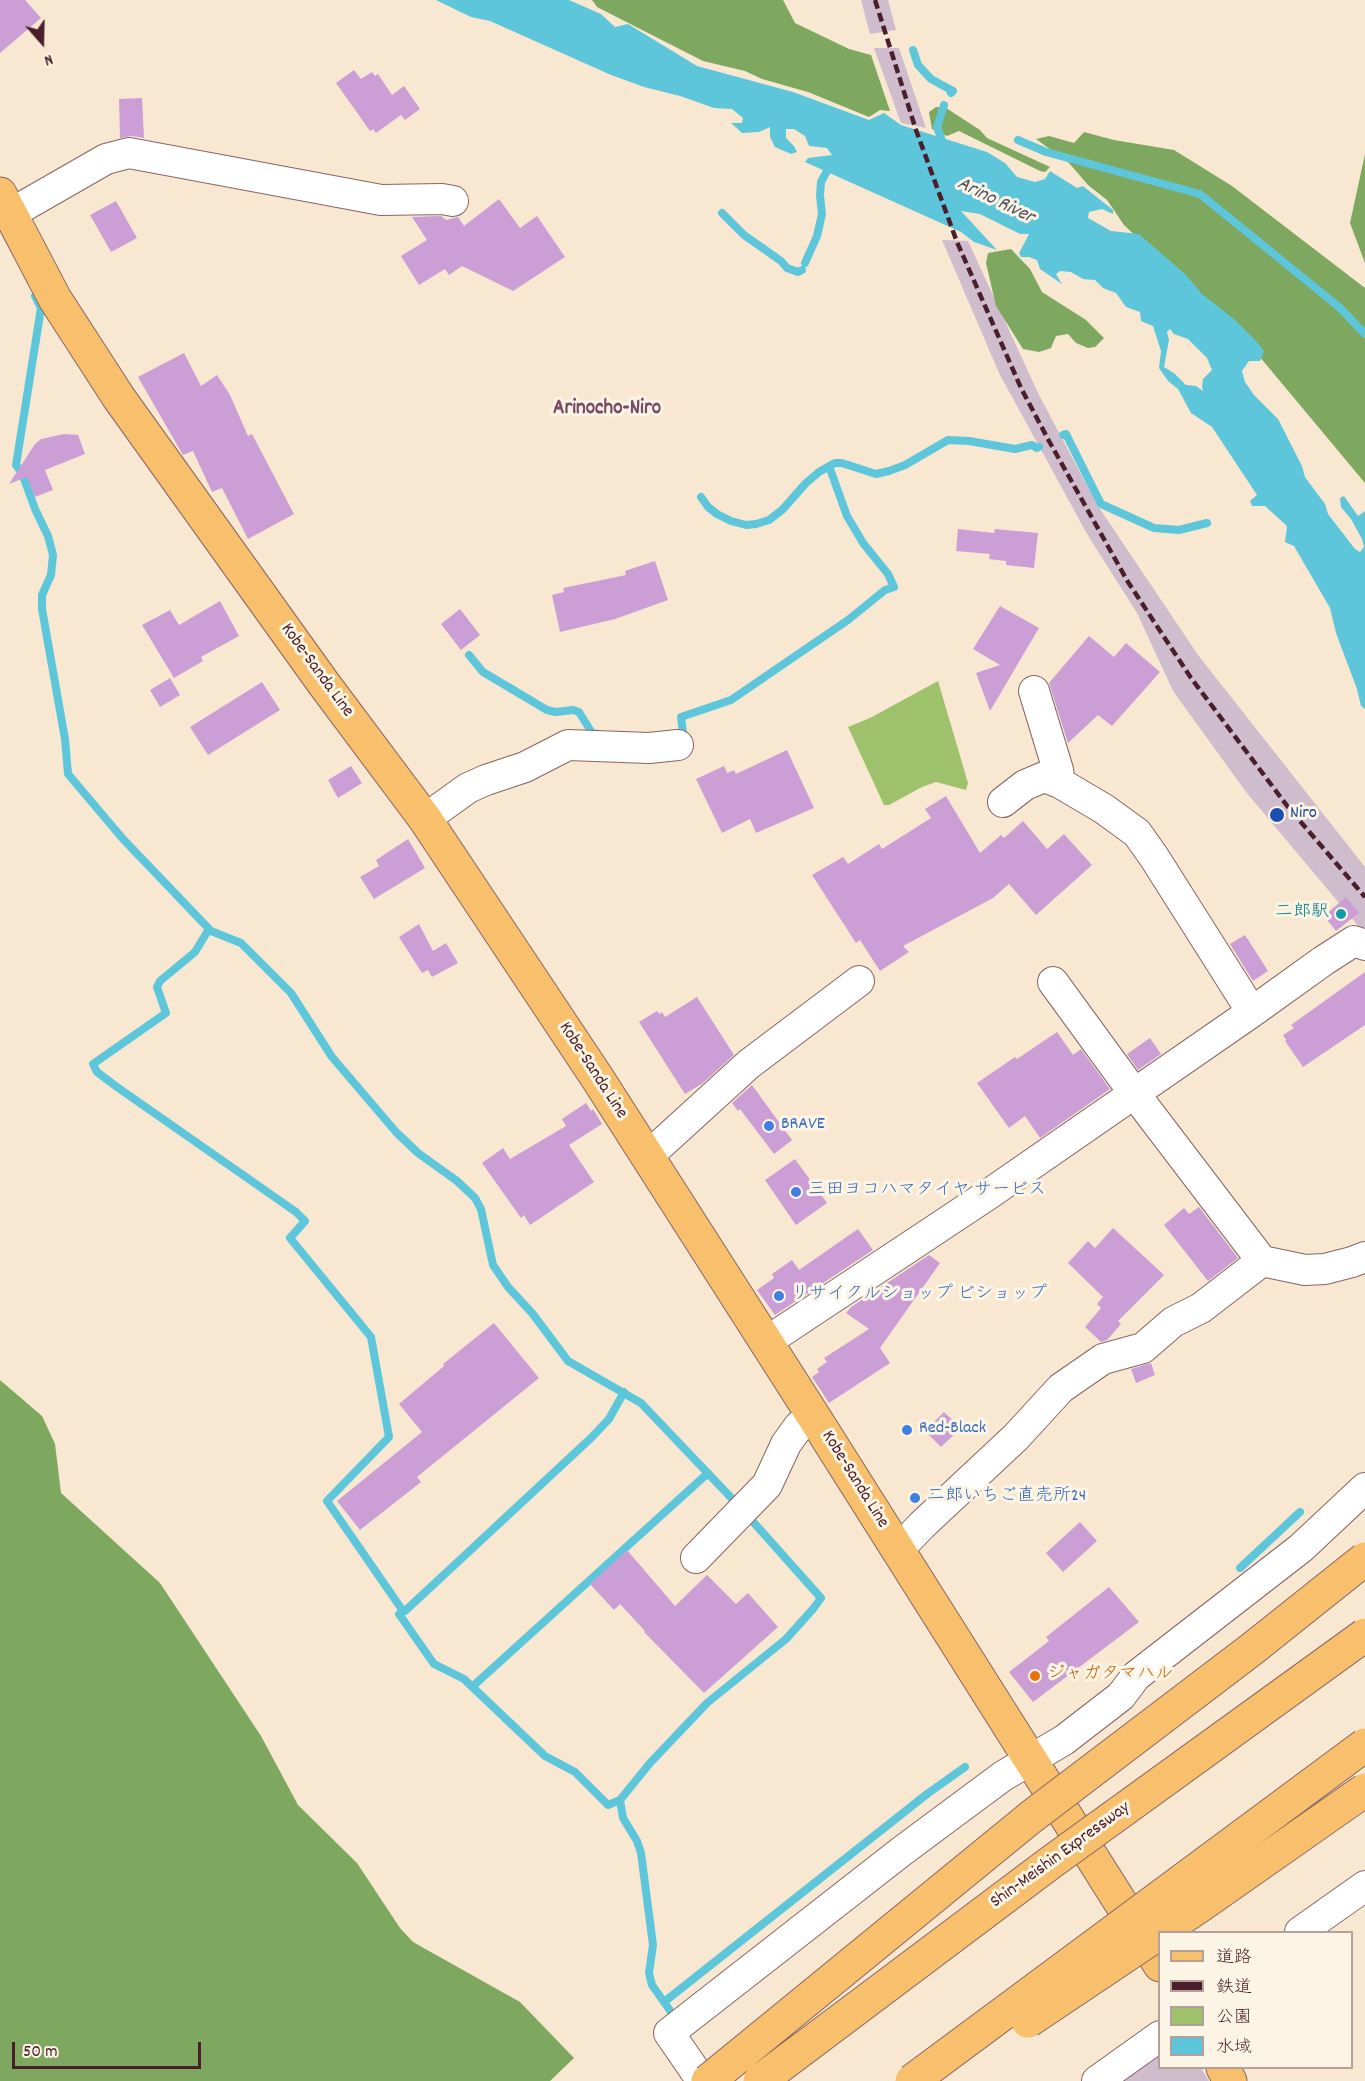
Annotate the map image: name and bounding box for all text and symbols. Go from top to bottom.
north arrow [12,12,72,72]
text: N [41,47,56,72]
water label: Arino River [953,173,1037,231]
district label: Arinocho-Niro [553,397,661,423]
street label: Kobe-Sanda Line [275,620,357,722]
place label: Niro [1290,804,1317,826]
marker: Niro [1268,806,1286,824]
place label: 二郎駅 [1275,903,1329,925]
marker: 二郎駅 [1334,907,1348,921]
street label: Kobe-Sanda Line [553,1019,631,1123]
place label: BRAVE [781,1115,825,1137]
marker: BRAVE [762,1119,776,1133]
place label: 三田ヨコハマタイヤ サービス [808,1181,1046,1203]
marker: 三田ヨコハマタイヤ サービス [789,1185,803,1199]
place label: リサイクルショップ ビショップ [791,1285,1047,1307]
marker: リサイクルショップ ビショップ [772,1289,786,1303]
place label: Red-Black [919,1419,986,1441]
marker: Red-Black [900,1423,914,1437]
street label: Kobe-Sanda Line [815,1427,893,1533]
place label: 二郎いちご直売所24 [927,1487,1086,1509]
marker: 二郎いちご直売所24 [908,1491,922,1505]
place label: ジャガタマハル [1047,1665,1173,1687]
marker: ジャガタマハル [1028,1669,1042,1683]
street label: Shin-Meishin Expressway [987,1798,1135,1914]
legend [1158,1931,1353,2069]
text: 道路 [1216,1946,1252,1971]
text: 鉄道 [1216,1976,1252,2001]
text: 公園 [1216,2006,1252,2031]
scale bar [15,2030,204,2068]
text: 水域 [1216,2036,1252,2061]
text: 50 m [23,2040,58,2065]

